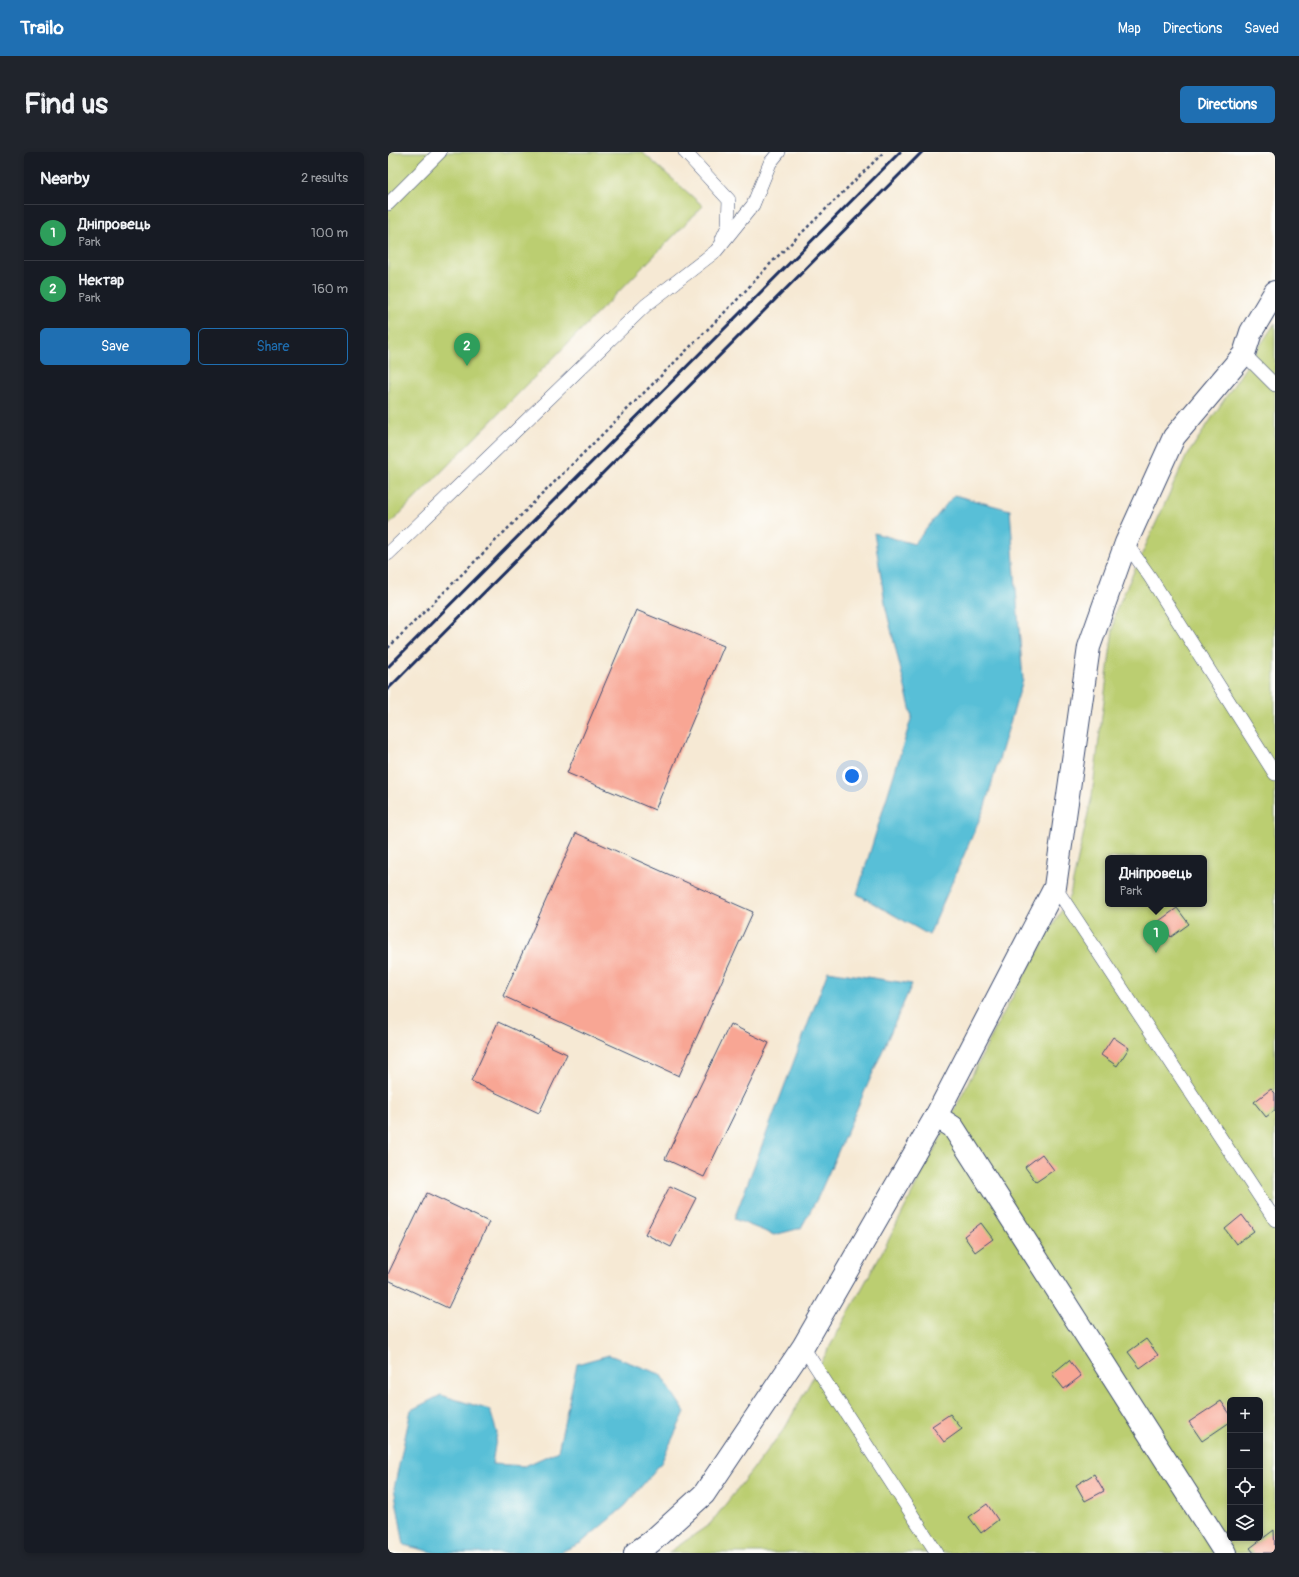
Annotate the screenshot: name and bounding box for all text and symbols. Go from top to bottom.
text: Trailo [20,16,64,40]
text: Map [1118,20,1141,37]
text: Directions [1163,20,1222,37]
text: Saved [1244,20,1279,37]
button: Directions [1180,86,1275,123]
text: Find us [24,87,108,122]
text: Nearby [40,168,89,189]
text: 2 results [301,170,348,186]
text: Дніпровець [78,215,151,234]
text: 1 [50,225,56,241]
text: 100 m [311,225,348,241]
text: Park [78,234,101,250]
text: Нектар [78,271,124,290]
text: 2 [49,281,57,297]
text: 160 m [312,281,348,297]
text: Park [78,290,101,306]
button: Save [40,328,190,365]
button: Share [198,328,348,365]
pin: 2 [454,333,480,366]
your location [842,766,862,786]
popup [1105,855,1207,907]
text: Дніпровець [1119,864,1193,883]
text: Park [1119,883,1142,899]
pin: 1 [1143,920,1169,953]
map controls [1227,1397,1263,1541]
button: + [1227,1397,1263,1433]
button: − [1227,1433,1263,1469]
button: locate [1227,1469,1263,1505]
button: layers [1227,1505,1263,1541]

